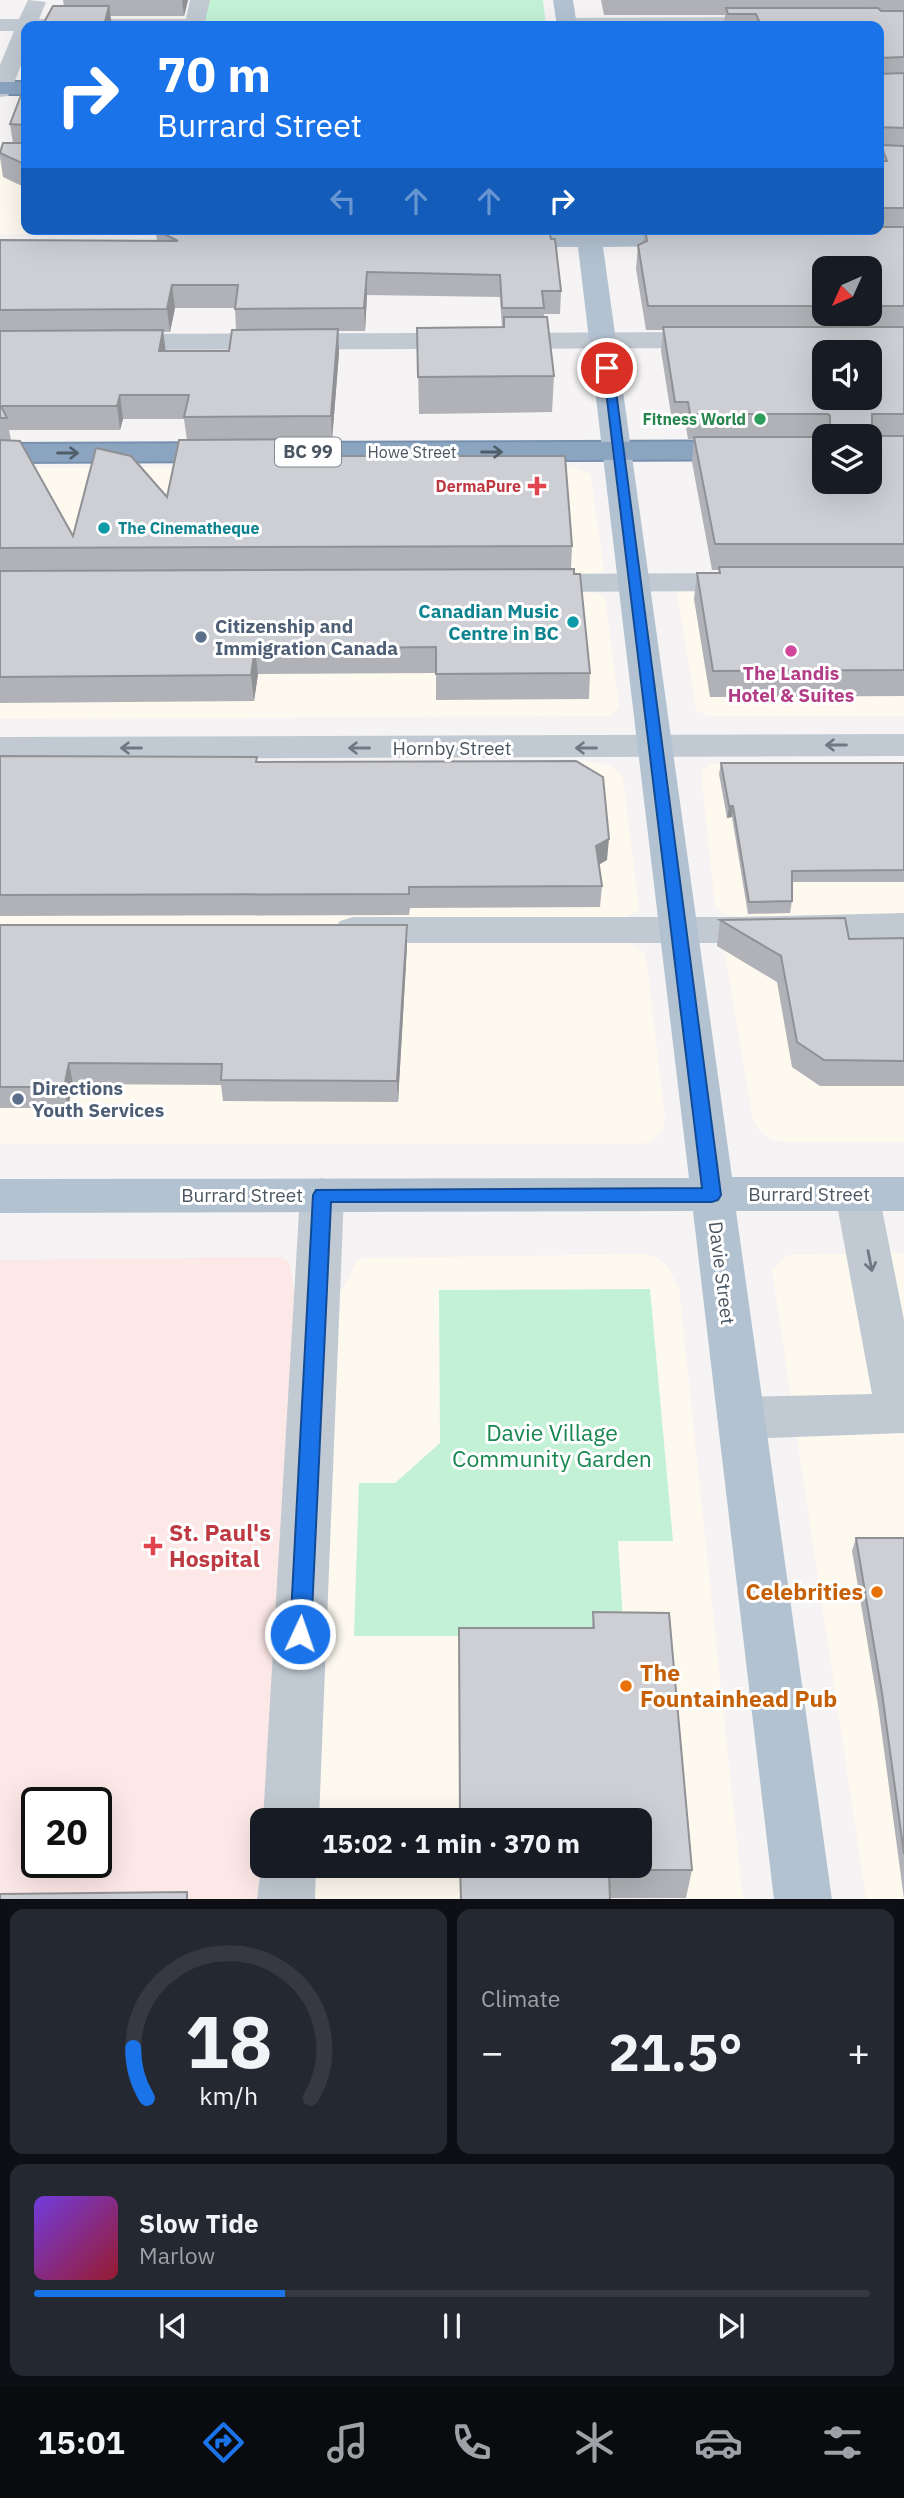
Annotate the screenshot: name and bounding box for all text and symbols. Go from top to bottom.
text: 70 m [157,42,271,105]
icon: right [42,49,133,140]
text: Burrard Street [157,104,362,146]
icon: left [324,182,362,220]
icon: ahead [397,182,435,220]
icon: ahead [470,182,508,220]
icon: right [543,182,581,220]
north arrow [812,256,882,326]
map controls [812,256,882,494]
pin [577,338,637,398]
button: sound [812,340,882,410]
icon: arrive [588,349,626,387]
place label: Fitness World [642,409,746,429]
marker: Fitness World [752,411,768,427]
button: layers [812,424,882,494]
road number: BC 99 [275,438,341,466]
street label: Howe Street [368,442,456,462]
one-way arrow [480,445,503,459]
one-way arrow [56,446,79,460]
place label: DermaPure [436,476,521,496]
marker: DermaPure [527,476,547,496]
place label: The Cinematheque [118,518,259,538]
marker: The Cinematheque [96,520,112,536]
place label: Canadian Music Centre in BC [418,599,559,645]
place label: Citizenship and Immigration Canada [215,614,398,660]
marker: Canadian Music Centre in BC [565,614,581,630]
marker: Citizenship and Immigration Canada [193,629,209,645]
marker: The Landis Hotel & Suites [783,643,799,659]
place label: The Landis Hotel & Suites [728,661,854,707]
street label: Hornby Street [393,736,511,760]
one-way arrow [825,738,848,752]
one-way arrow [120,741,143,755]
one-way arrow [347,741,370,755]
one-way arrow [575,741,598,754]
place label: Directions Youth Services [32,1076,164,1122]
marker: Directions Youth Services [10,1091,26,1107]
street label: Burrard Street [748,1182,870,1206]
street label: Burrard Street [181,1183,303,1207]
street label: Davie Street [704,1220,740,1326]
one-way arrow [864,1249,877,1272]
park label: Davie Village Community Garden [452,1417,652,1473]
place label: St. Paul's Hospital [169,1517,271,1573]
marker: St. Paul's Hospital [143,1536,163,1556]
place label: Celebrities [745,1576,863,1606]
marker: Celebrities [869,1584,885,1600]
position arrow [263,1597,337,1671]
place label: The Fountainhead Pub [640,1657,837,1713]
marker: The Fountainhead Pub [618,1678,634,1694]
speed limit sign: 20 [21,1787,112,1878]
text: 15:02 · 1 min · 370 m [322,1826,580,1860]
text: Climate [481,1983,560,2013]
text: 18 [185,1993,272,2088]
text: 21.5° [608,2018,743,2085]
text: − [481,2027,504,2076]
text: + [847,2027,870,2076]
text: km/h [199,2078,258,2111]
text: Slow Tide [139,2206,259,2240]
text: Marlow [139,2240,215,2270]
icon: previous [154,2307,192,2345]
icon: pause [433,2307,471,2345]
icon: next [712,2307,750,2345]
icon: directions [199,2418,248,2467]
icon: music [323,2418,372,2467]
icon: phone [447,2418,496,2467]
icon: climate [570,2418,619,2467]
icon: car [694,2418,743,2467]
icon: filters [818,2418,867,2467]
text: 15:01 [37,2421,125,2463]

